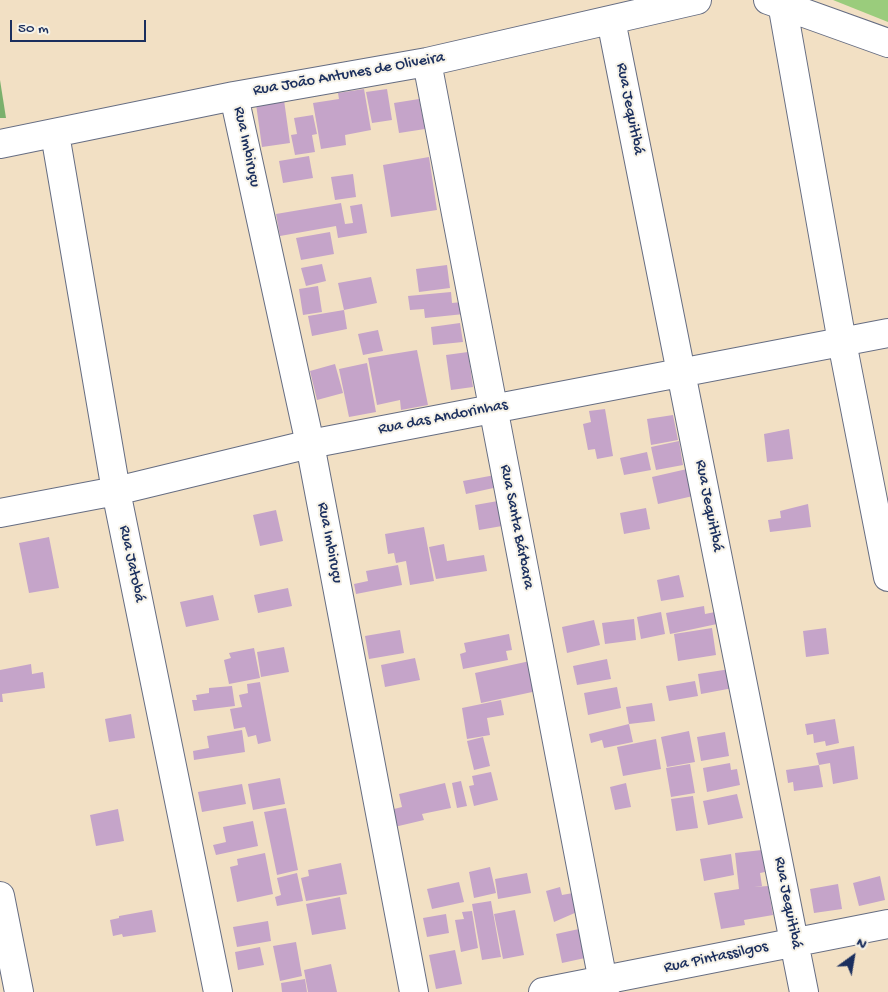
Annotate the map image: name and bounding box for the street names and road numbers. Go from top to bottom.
street label: Rua João Antunes de Oliveira [252,49,446,101]
street label: Rua Jequitibá [611,61,647,157]
street label: Rua Imbiruçu [228,105,264,189]
street label: Rua das Andorinhas [377,396,509,440]
street label: Rua Jequitibá [690,458,726,554]
street label: Rua Santa Bárbara [495,463,537,591]
street label: Rua Imbiruçu [312,501,346,585]
street label: Rua Jatobá [113,524,149,604]
street label: Rua Jequitibá [769,855,805,951]
street label: Rua Pintassilgos [662,938,770,978]

